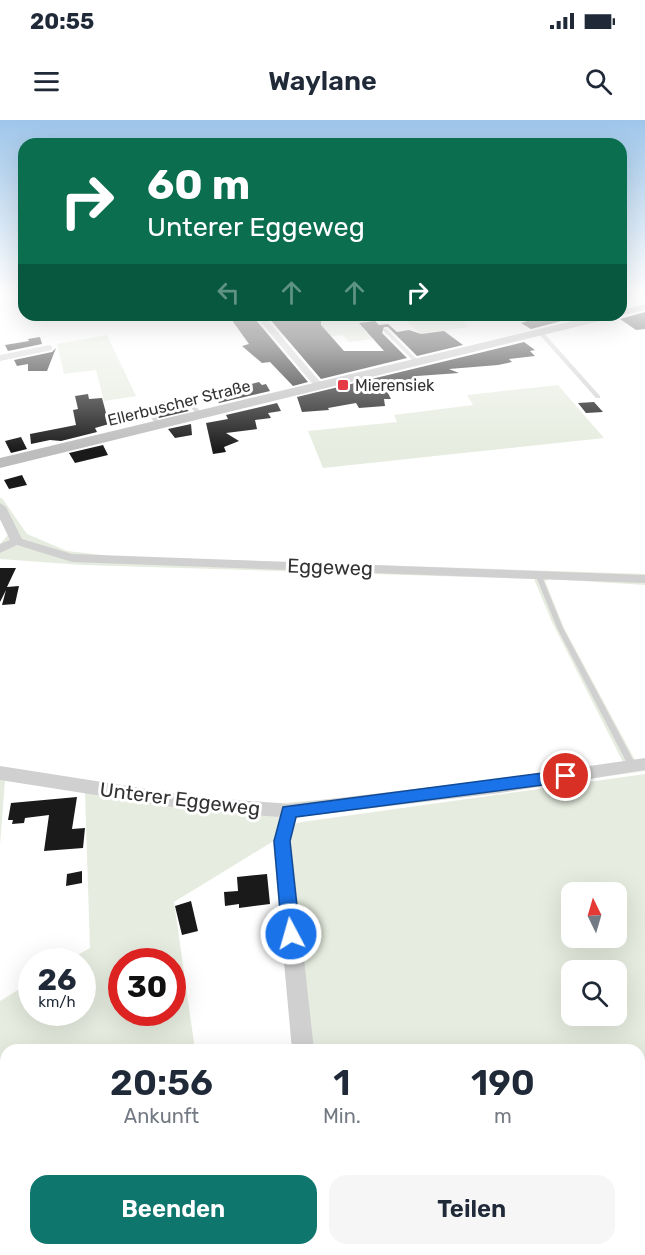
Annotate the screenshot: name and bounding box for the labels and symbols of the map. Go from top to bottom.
street label: Ellerbuscher Straße [106,376,252,430]
place label: Mierensiek [355,376,435,395]
marker: Mierensiek [336,378,350,392]
street label: Eggeweg [287,554,373,580]
pin [540,750,591,801]
street label: Unterer Eggeweg [98,777,262,821]
north arrow [561,882,627,948]
position arrow [259,902,323,966]
speed limit sign: 30 [108,948,186,1026]

